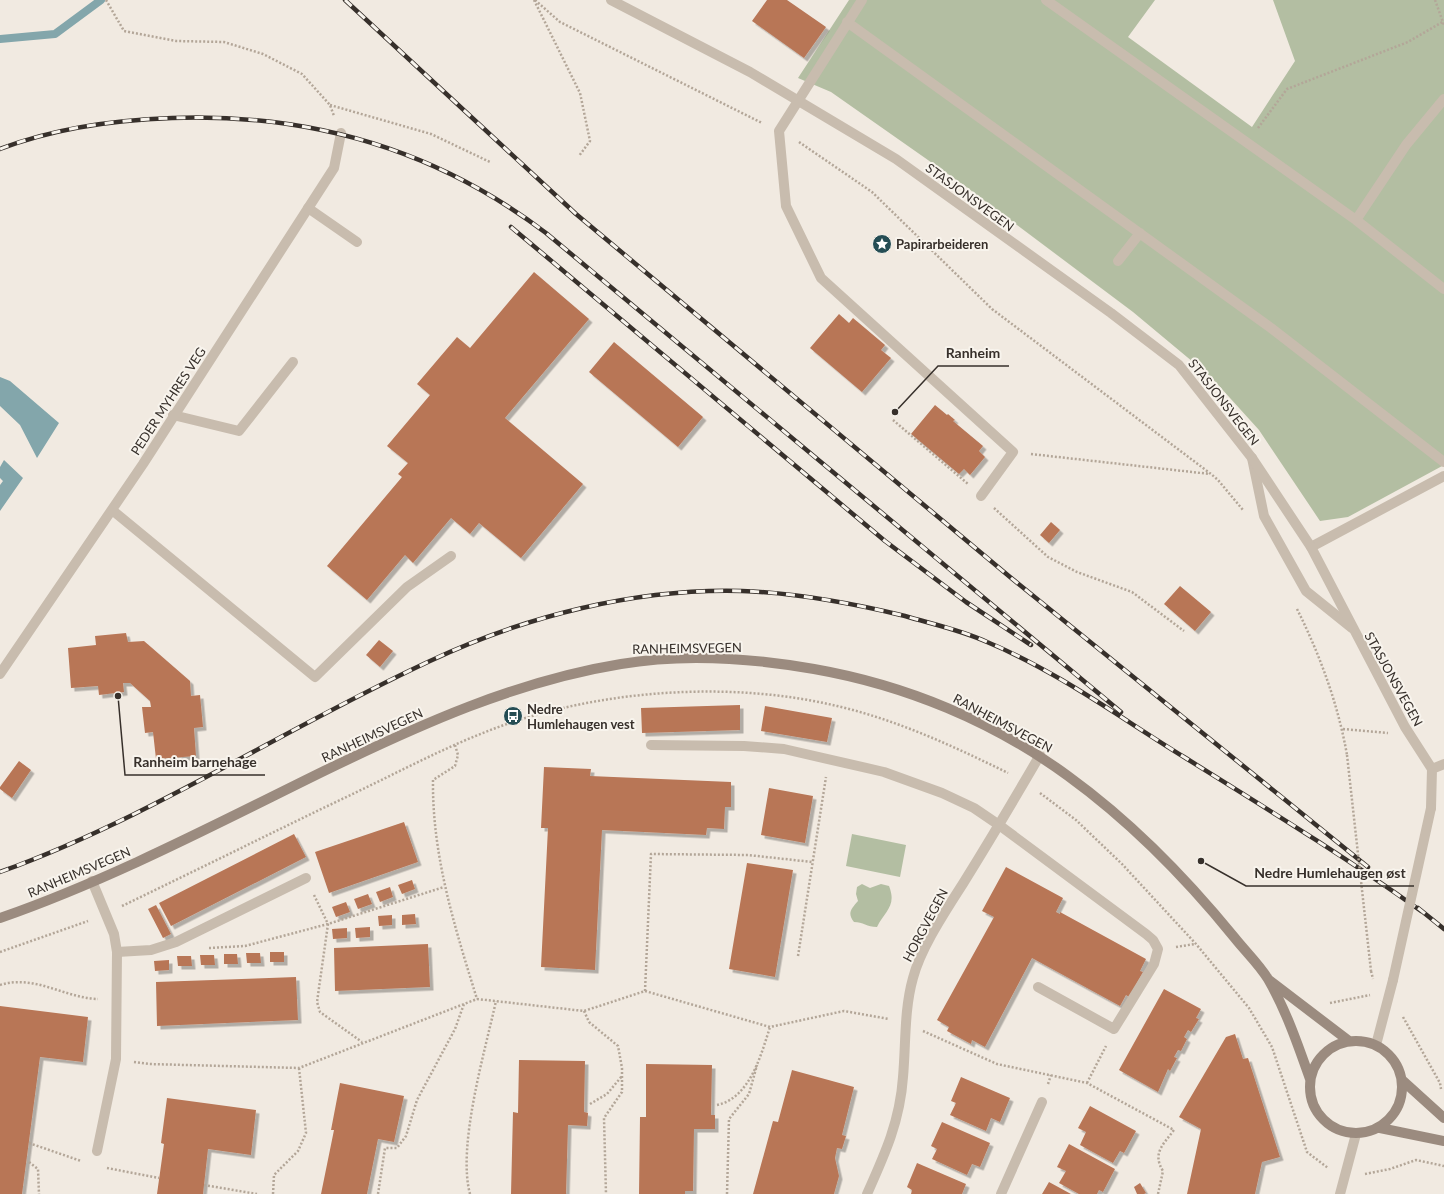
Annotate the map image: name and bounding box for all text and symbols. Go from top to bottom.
street label: STASJONSVEGEN [923,160,1017,234]
place icon: Papirarbeideren [871,233,893,255]
place label: Papirarbeideren [896,236,988,252]
callout: Ranheim [938,340,1009,366]
street label: PEDER MYHRES VEG [127,344,209,458]
text: Ranheim [946,344,1000,361]
street label: STASJONSVEGEN [1185,356,1263,448]
street label: STASJONSVEGEN [1361,629,1427,729]
street label: RANHEIMSVEGEN [632,639,742,657]
street label: RANHEIMSVEGEN [951,690,1055,756]
place label: Nedre Humlehaugen vest [527,701,635,732]
street label: RANHEIMSVEGEN [319,705,425,765]
bus stop icon: Nedre Humlehaugen vest [502,705,524,727]
callout: Ranheim barnehage [125,749,265,775]
text: Ranheim barnehage [133,753,257,770]
street label: RANHEIMSVEGEN [25,843,133,901]
callout: Nedre Humlehaugen øst [1246,860,1414,886]
text: Nedre Humlehaugen øst [1254,864,1407,881]
street label: HORGVEGEN [899,886,951,964]

